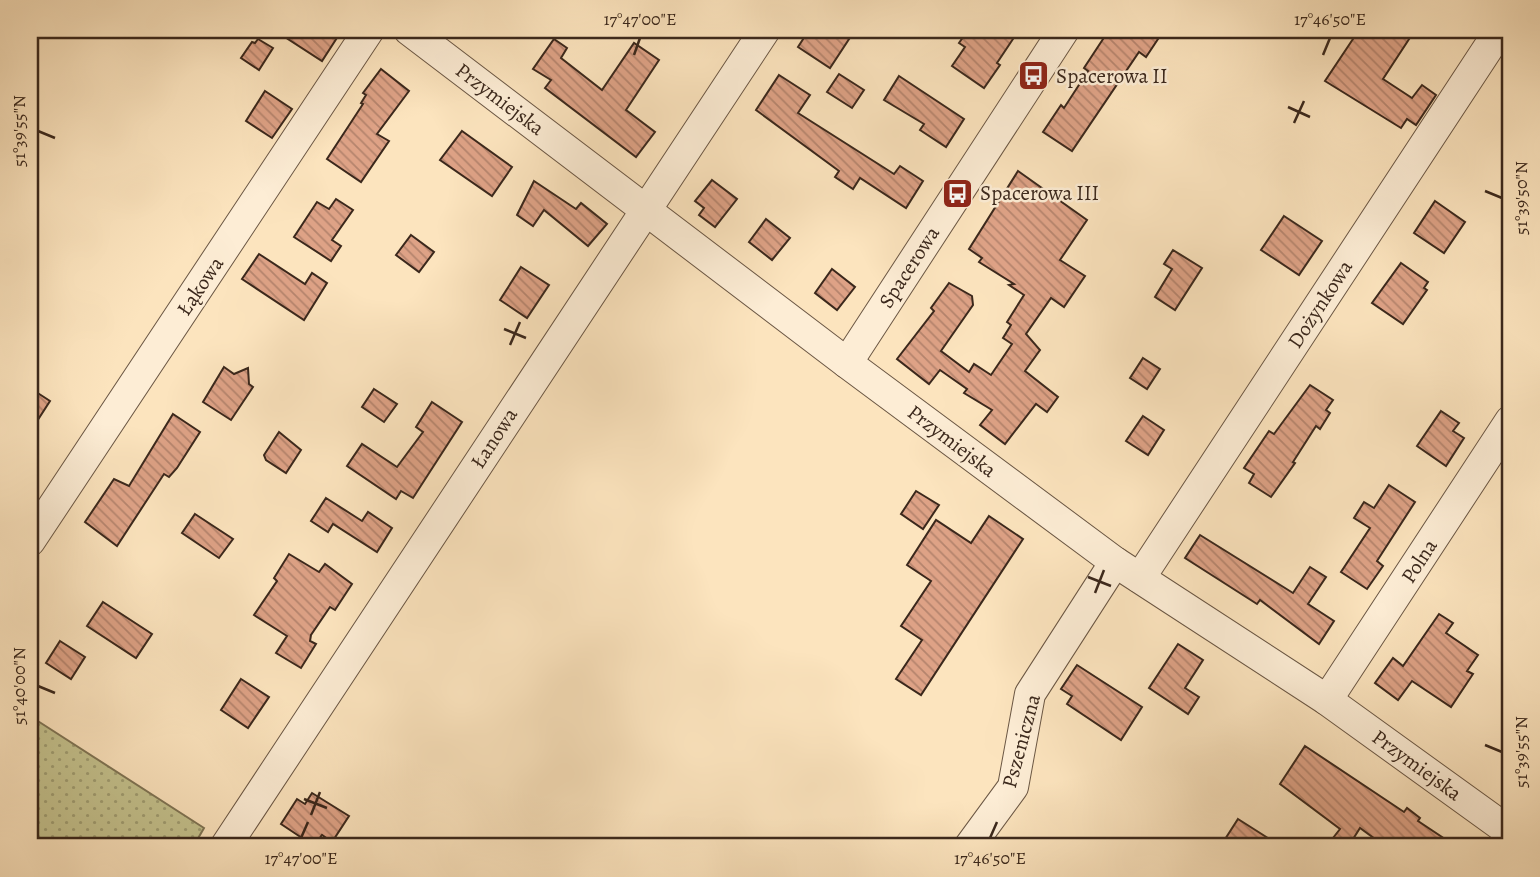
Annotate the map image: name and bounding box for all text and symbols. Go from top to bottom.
text: 17°47'00"E [603,7,677,31]
text: 17°46'50"E [1294,7,1366,31]
street label: Przymiejska [450,56,550,142]
bus stop icon: Spacerowa II [1016,59,1050,93]
place label: Spacerowa II [1056,62,1168,90]
text: 51°39'55"N [7,95,31,167]
text: 51°39'50"N [1509,161,1533,235]
bus stop icon: Spacerowa III [940,176,974,210]
place label: Spacerowa III [980,179,1099,207]
street label: Spacerowa [872,221,946,313]
street label: Łąkowa [170,251,230,321]
street label: Dożynkowa [1281,254,1359,354]
street label: Przymiejska [902,398,1002,484]
street label: Łanowa [464,402,524,474]
street label: Polna [1394,533,1444,589]
text: 51°40'00"N [7,647,31,725]
street label: Pszeniczna [995,691,1047,791]
text: 51°39'55"N [1509,716,1533,788]
street label: Przymiejska [1366,723,1468,807]
text: 17°47'00"E [264,846,338,870]
text: 17°46'50"E [954,846,1026,870]

